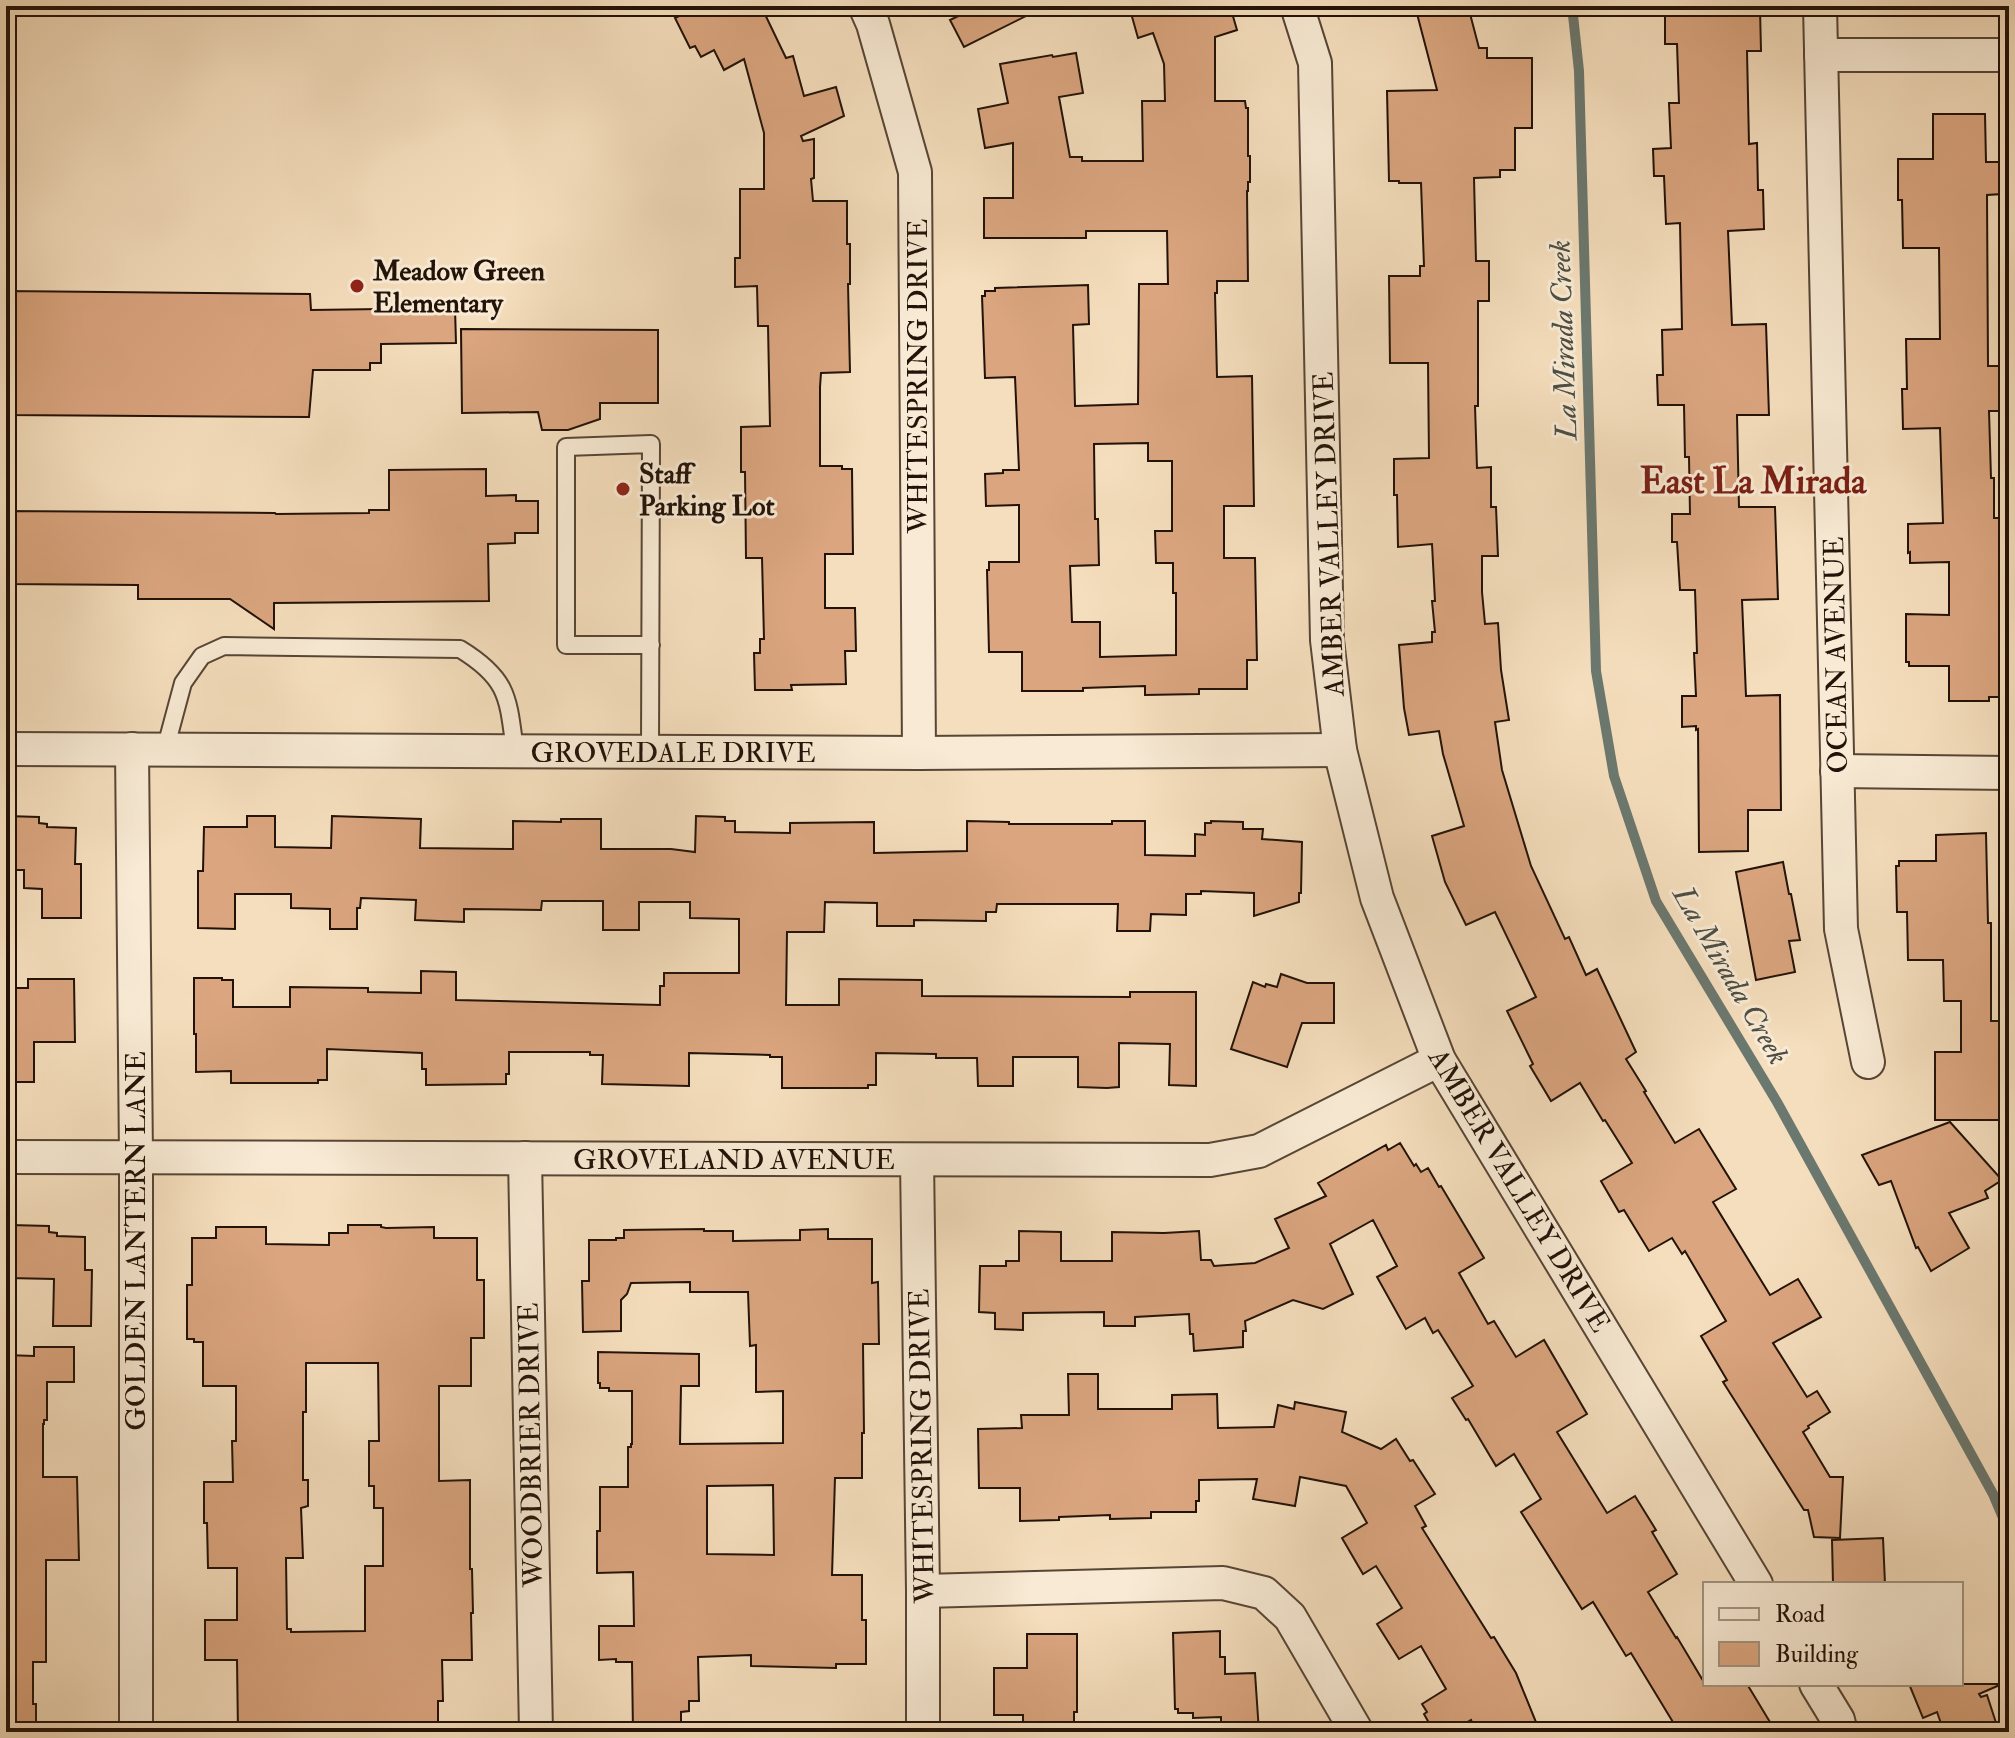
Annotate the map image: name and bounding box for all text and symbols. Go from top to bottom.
street label: WHITESPRING DRIVE [901,219,936,534]
water label: La Mirada Creek [1542,239,1586,442]
place label: Meadow Green Elementary [372,254,545,321]
marker: Meadow Green Elementary [348,277,366,295]
street label: AMBER VALLEY DRIVE [1306,371,1353,698]
place label: Staff Parking Lot [639,457,775,524]
district label: East La Mirada [1640,459,1867,504]
marker: Staff Parking Lot [614,480,632,498]
street label: OCEAN AVENUE [1817,536,1856,774]
street label: GROVEDALE DRIVE [530,736,816,771]
water label: La Mirada Creek [1664,878,1797,1071]
street label: AMBER VALLEY DRIVE [1420,1042,1617,1339]
street label: GOLDEN LANTERN LANE [119,1051,154,1431]
street label: GROVELAND AVENUE [573,1143,895,1178]
street label: WHITESPRING DRIVE [902,1288,943,1605]
street label: WOODBRIER DRIVE [512,1302,552,1589]
legend [1703,1582,1963,1686]
text: Road [1775,1599,1825,1630]
text: Building [1775,1639,1859,1670]

